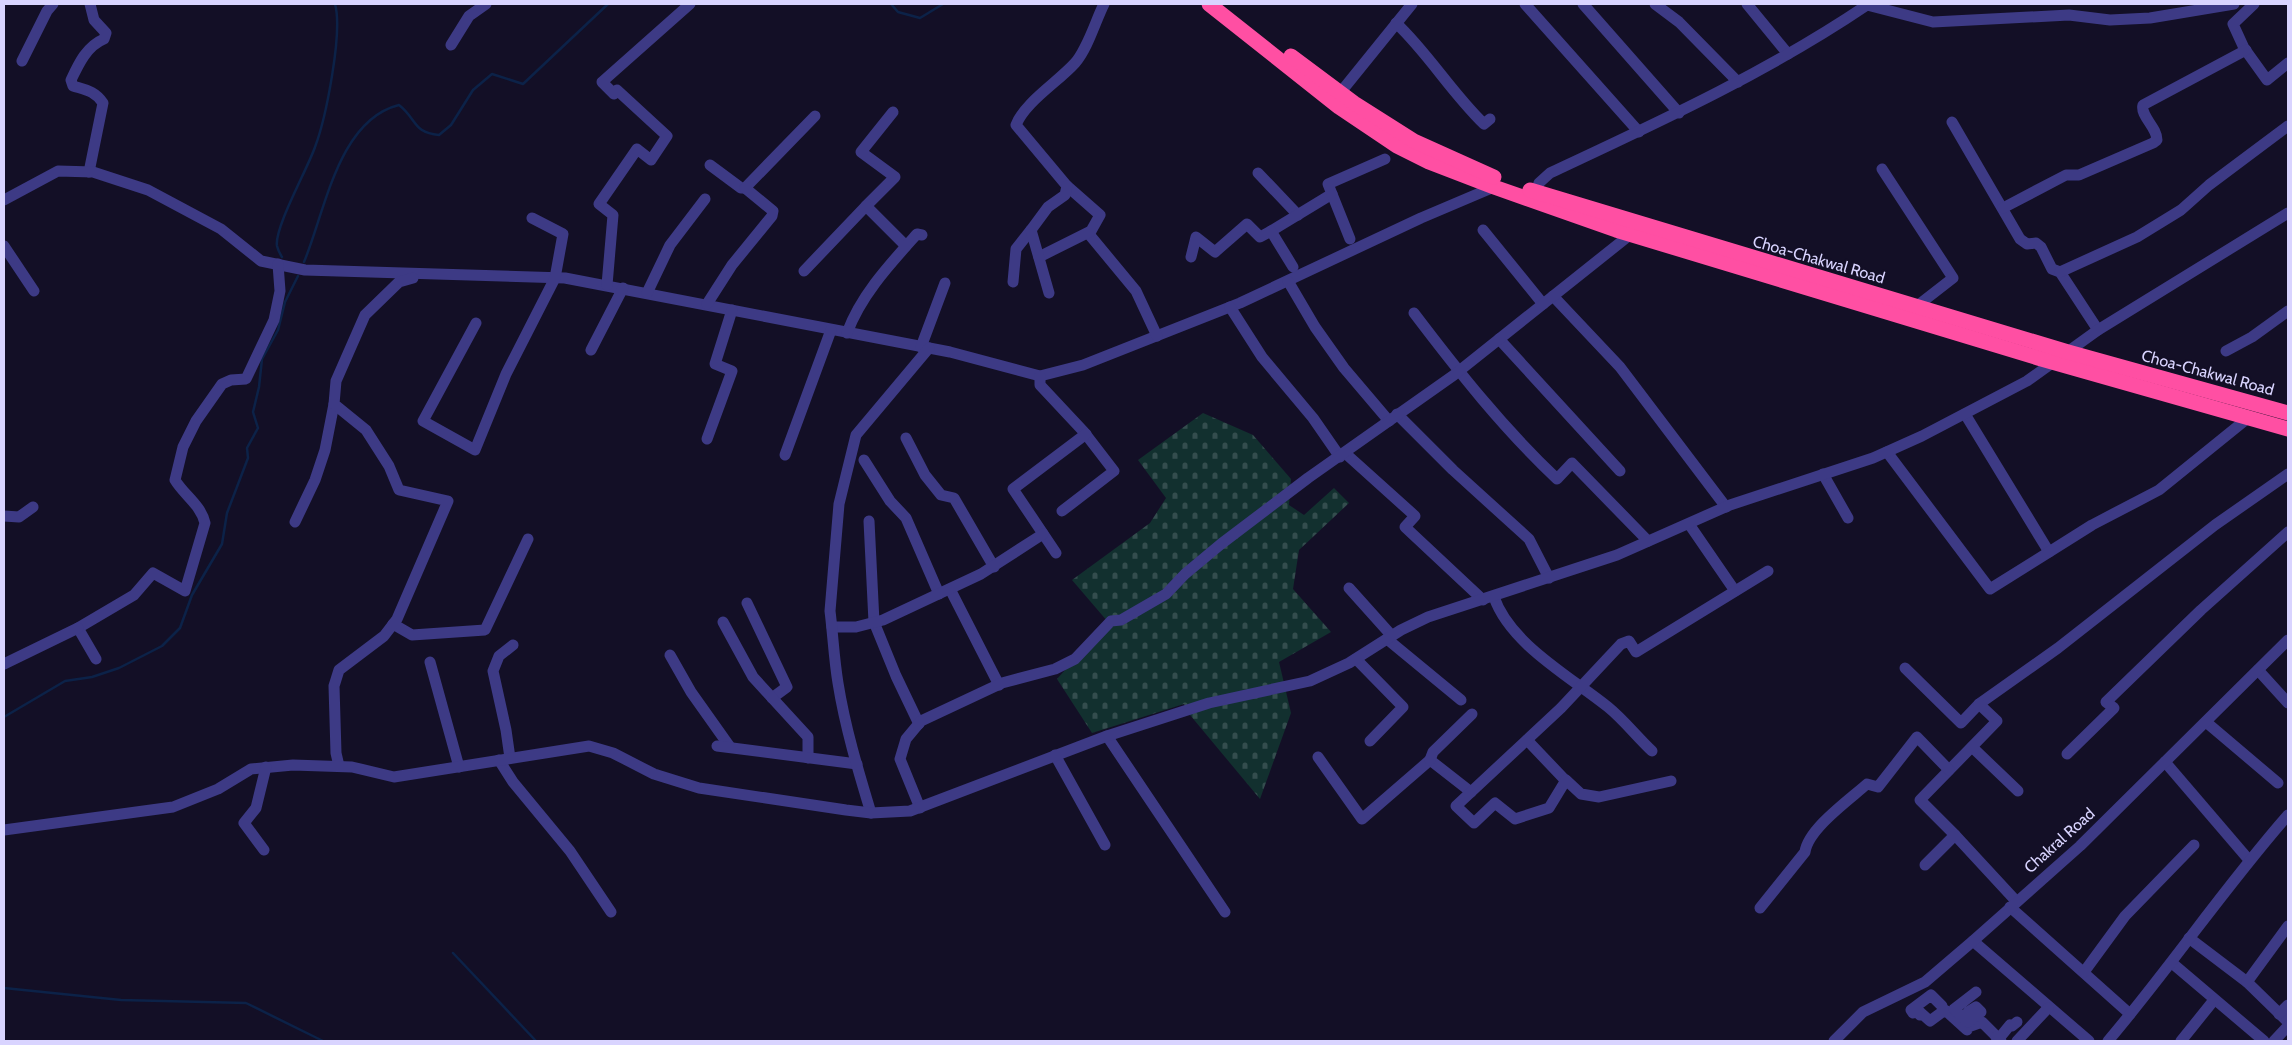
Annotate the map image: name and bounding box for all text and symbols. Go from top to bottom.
street label: Choa-Chakwal Road [1751,232,1887,287]
street label: Choa-Chakwal Road [2140,346,2276,399]
street label: Chakral Road [2020,804,2098,877]

